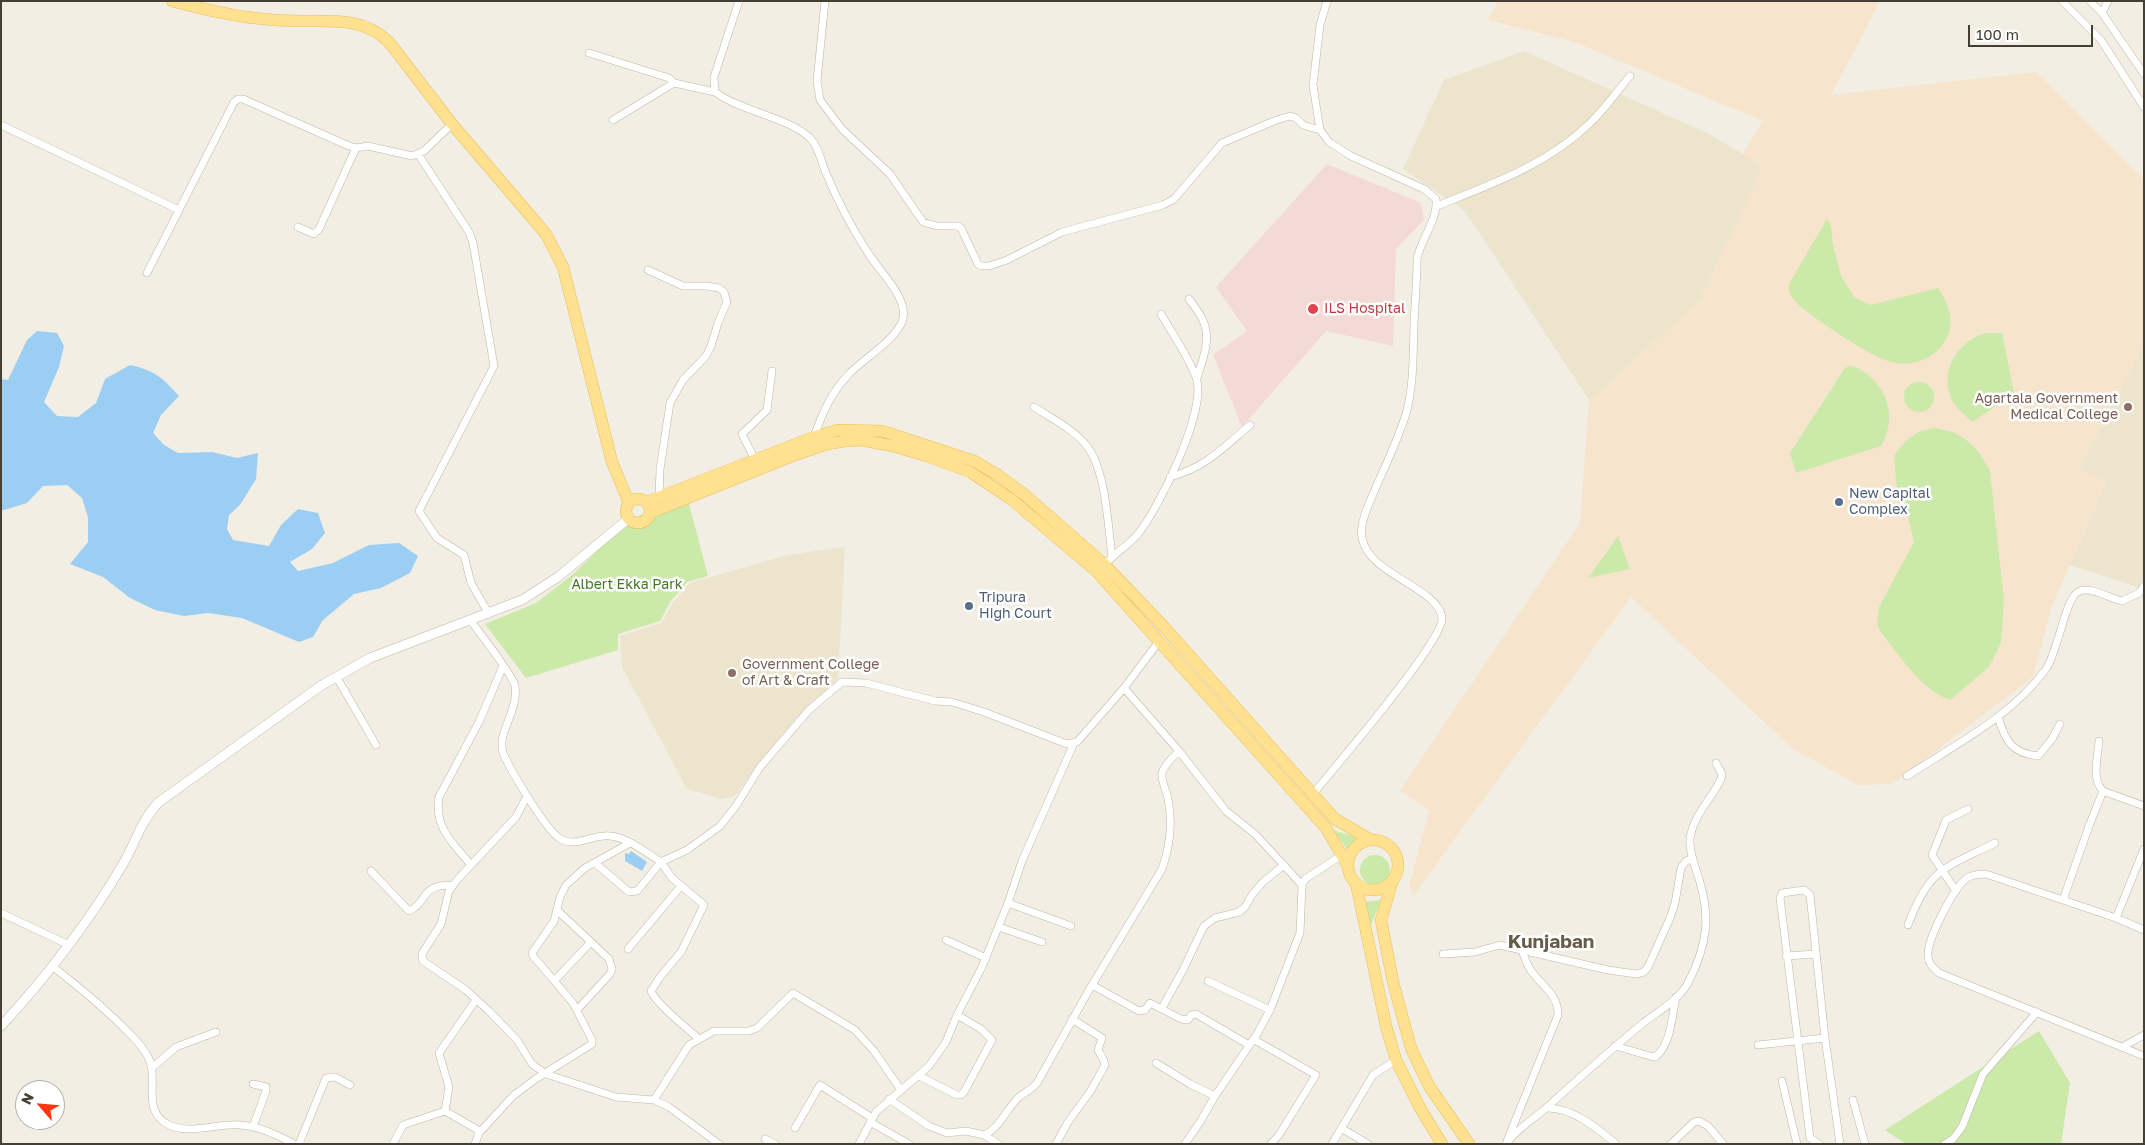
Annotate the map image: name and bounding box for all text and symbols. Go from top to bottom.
scale bar [1970,15,2095,47]
text: 100 m [1976,25,2019,43]
place label: ILS Hospital [1324,301,1405,317]
marker: ILS Hospital [1306,302,1320,316]
place label: Agartala Government Medical College [1975,391,2118,424]
marker: Agartala Government Medical College [2122,401,2134,413]
place label: New Capital Complex [1849,486,1930,518]
marker: New Capital Complex [1833,496,1845,508]
park label: Albert Ekka Park [571,577,683,593]
place label: Tripura High Court [979,590,1052,622]
marker: Tripura High Court [963,600,975,612]
place label: Government College of Art & Craft [742,657,879,690]
marker: Government College of Art & Craft [726,667,738,679]
district label: Kunjaban [1508,931,1594,953]
north arrow [15,1080,65,1130]
text: N [17,1090,37,1107]

